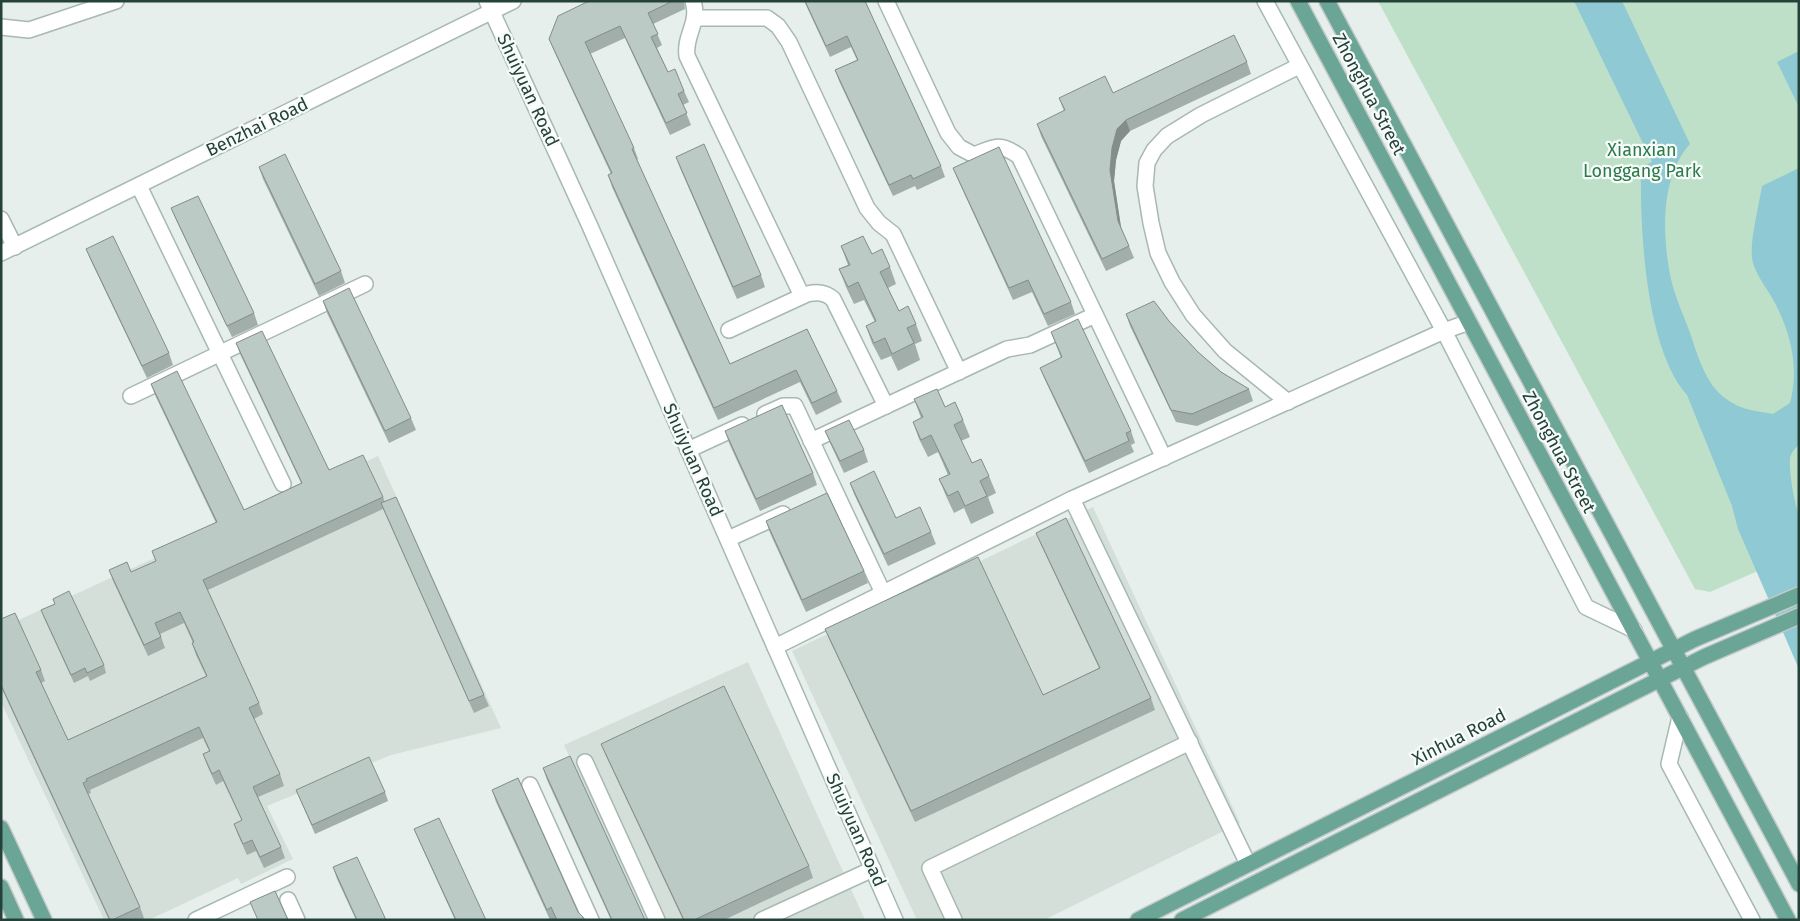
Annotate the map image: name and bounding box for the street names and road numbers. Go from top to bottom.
street label: Zhonghua Street [1328,29,1411,159]
street label: Shuiyuan Road [492,30,564,150]
street label: Benzhai Road [202,93,312,161]
street label: Zhonghua Street [1518,387,1601,517]
street label: Shuiyuan Road [658,400,728,520]
street label: Xinhua Road [1408,704,1510,770]
street label: Shuiyuan Road [821,770,891,890]

